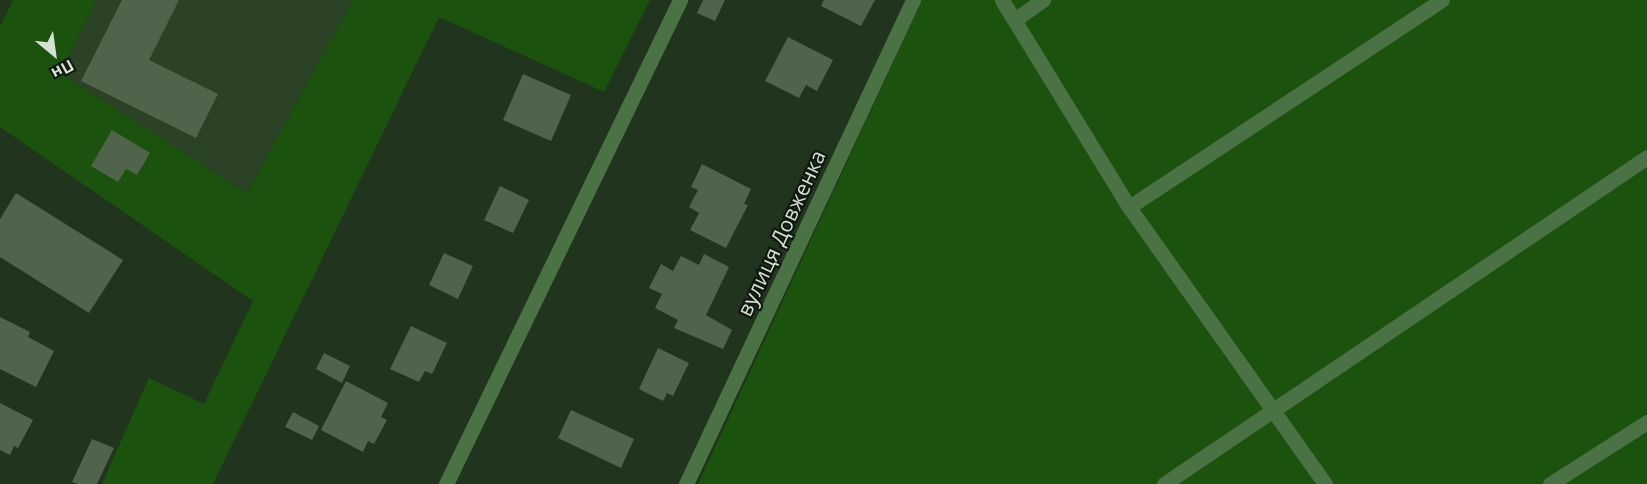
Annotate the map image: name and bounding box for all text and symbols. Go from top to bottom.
north arrow [24,24,84,84]
text: Пн [48,55,78,85]
street label: вулиця Довженка [731,146,831,320]

